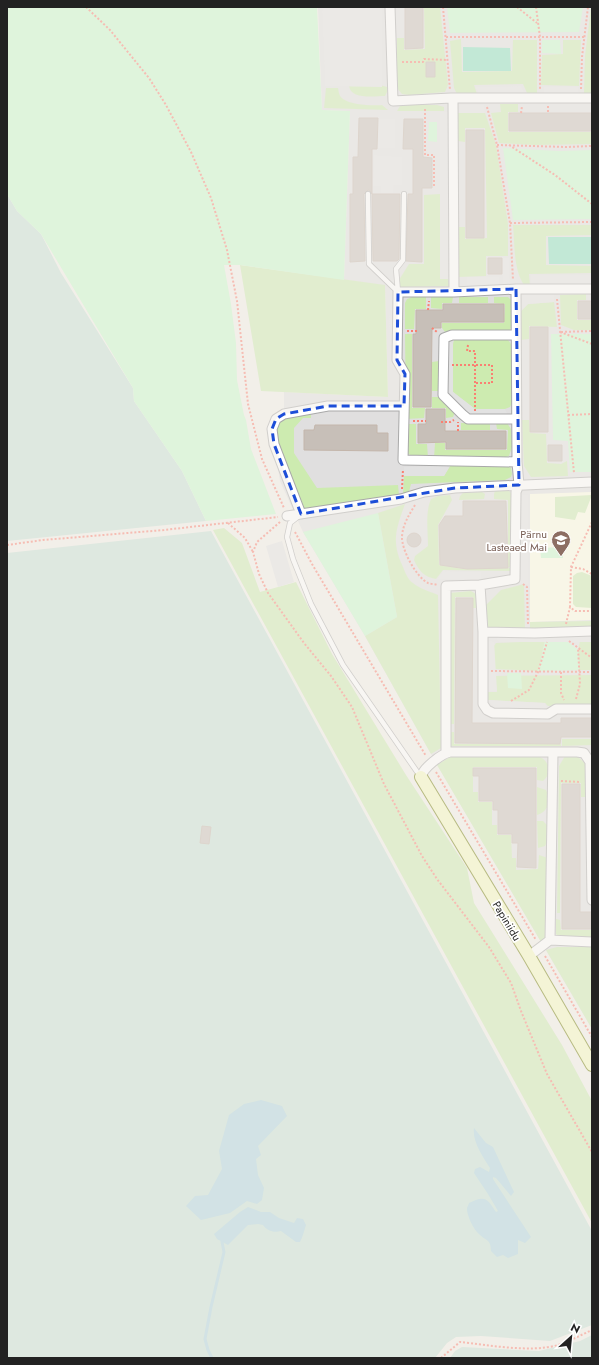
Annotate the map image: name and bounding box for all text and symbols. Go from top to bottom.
place label: Pärnu Lasteaed Mai [486,526,547,555]
school or university icon: Pärnu Lasteaed Mai [550,529,572,557]
street label: Papiniidu [489,898,525,944]
north arrow [551,1317,591,1357]
text: N [568,1319,583,1337]

